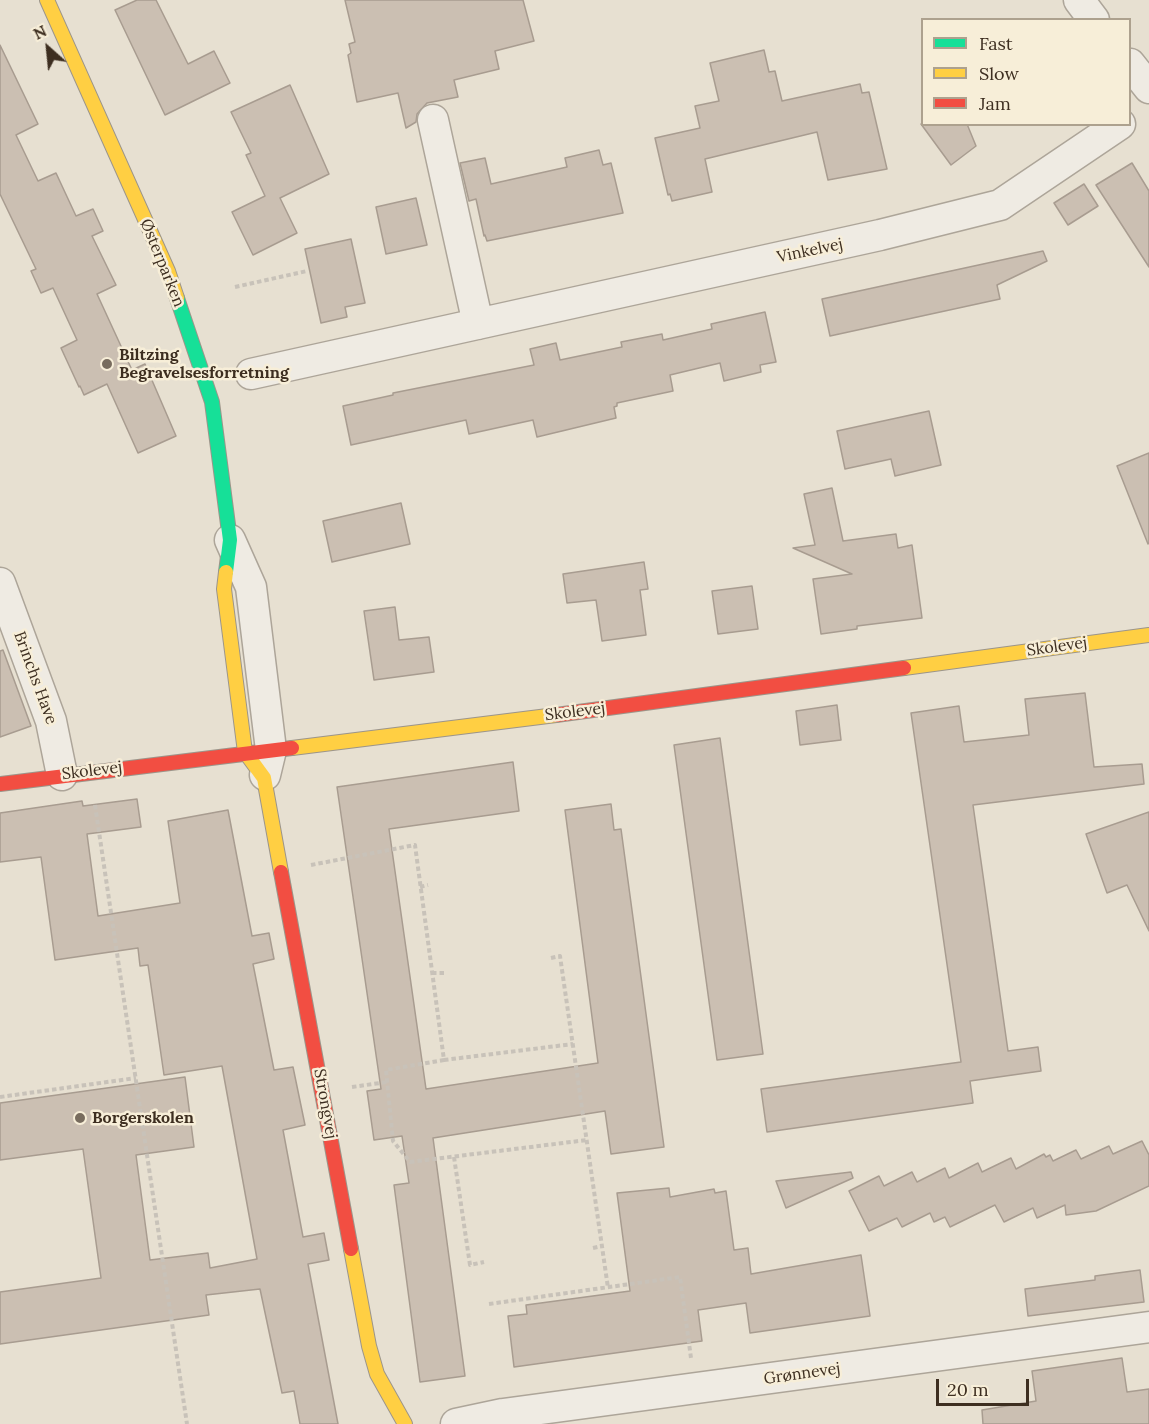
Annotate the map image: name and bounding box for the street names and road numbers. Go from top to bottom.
street label: Østerparken [136,216,188,310]
street label: Vinkelvej [775,235,845,267]
street label: Brinchs Have [9,629,61,727]
street label: Skolevej [1026,633,1088,661]
street label: Skolevej [544,699,606,725]
street label: Skolevej [61,758,123,784]
street label: Strongvej [309,1067,341,1141]
street label: Grønnevej [762,1359,842,1389]

